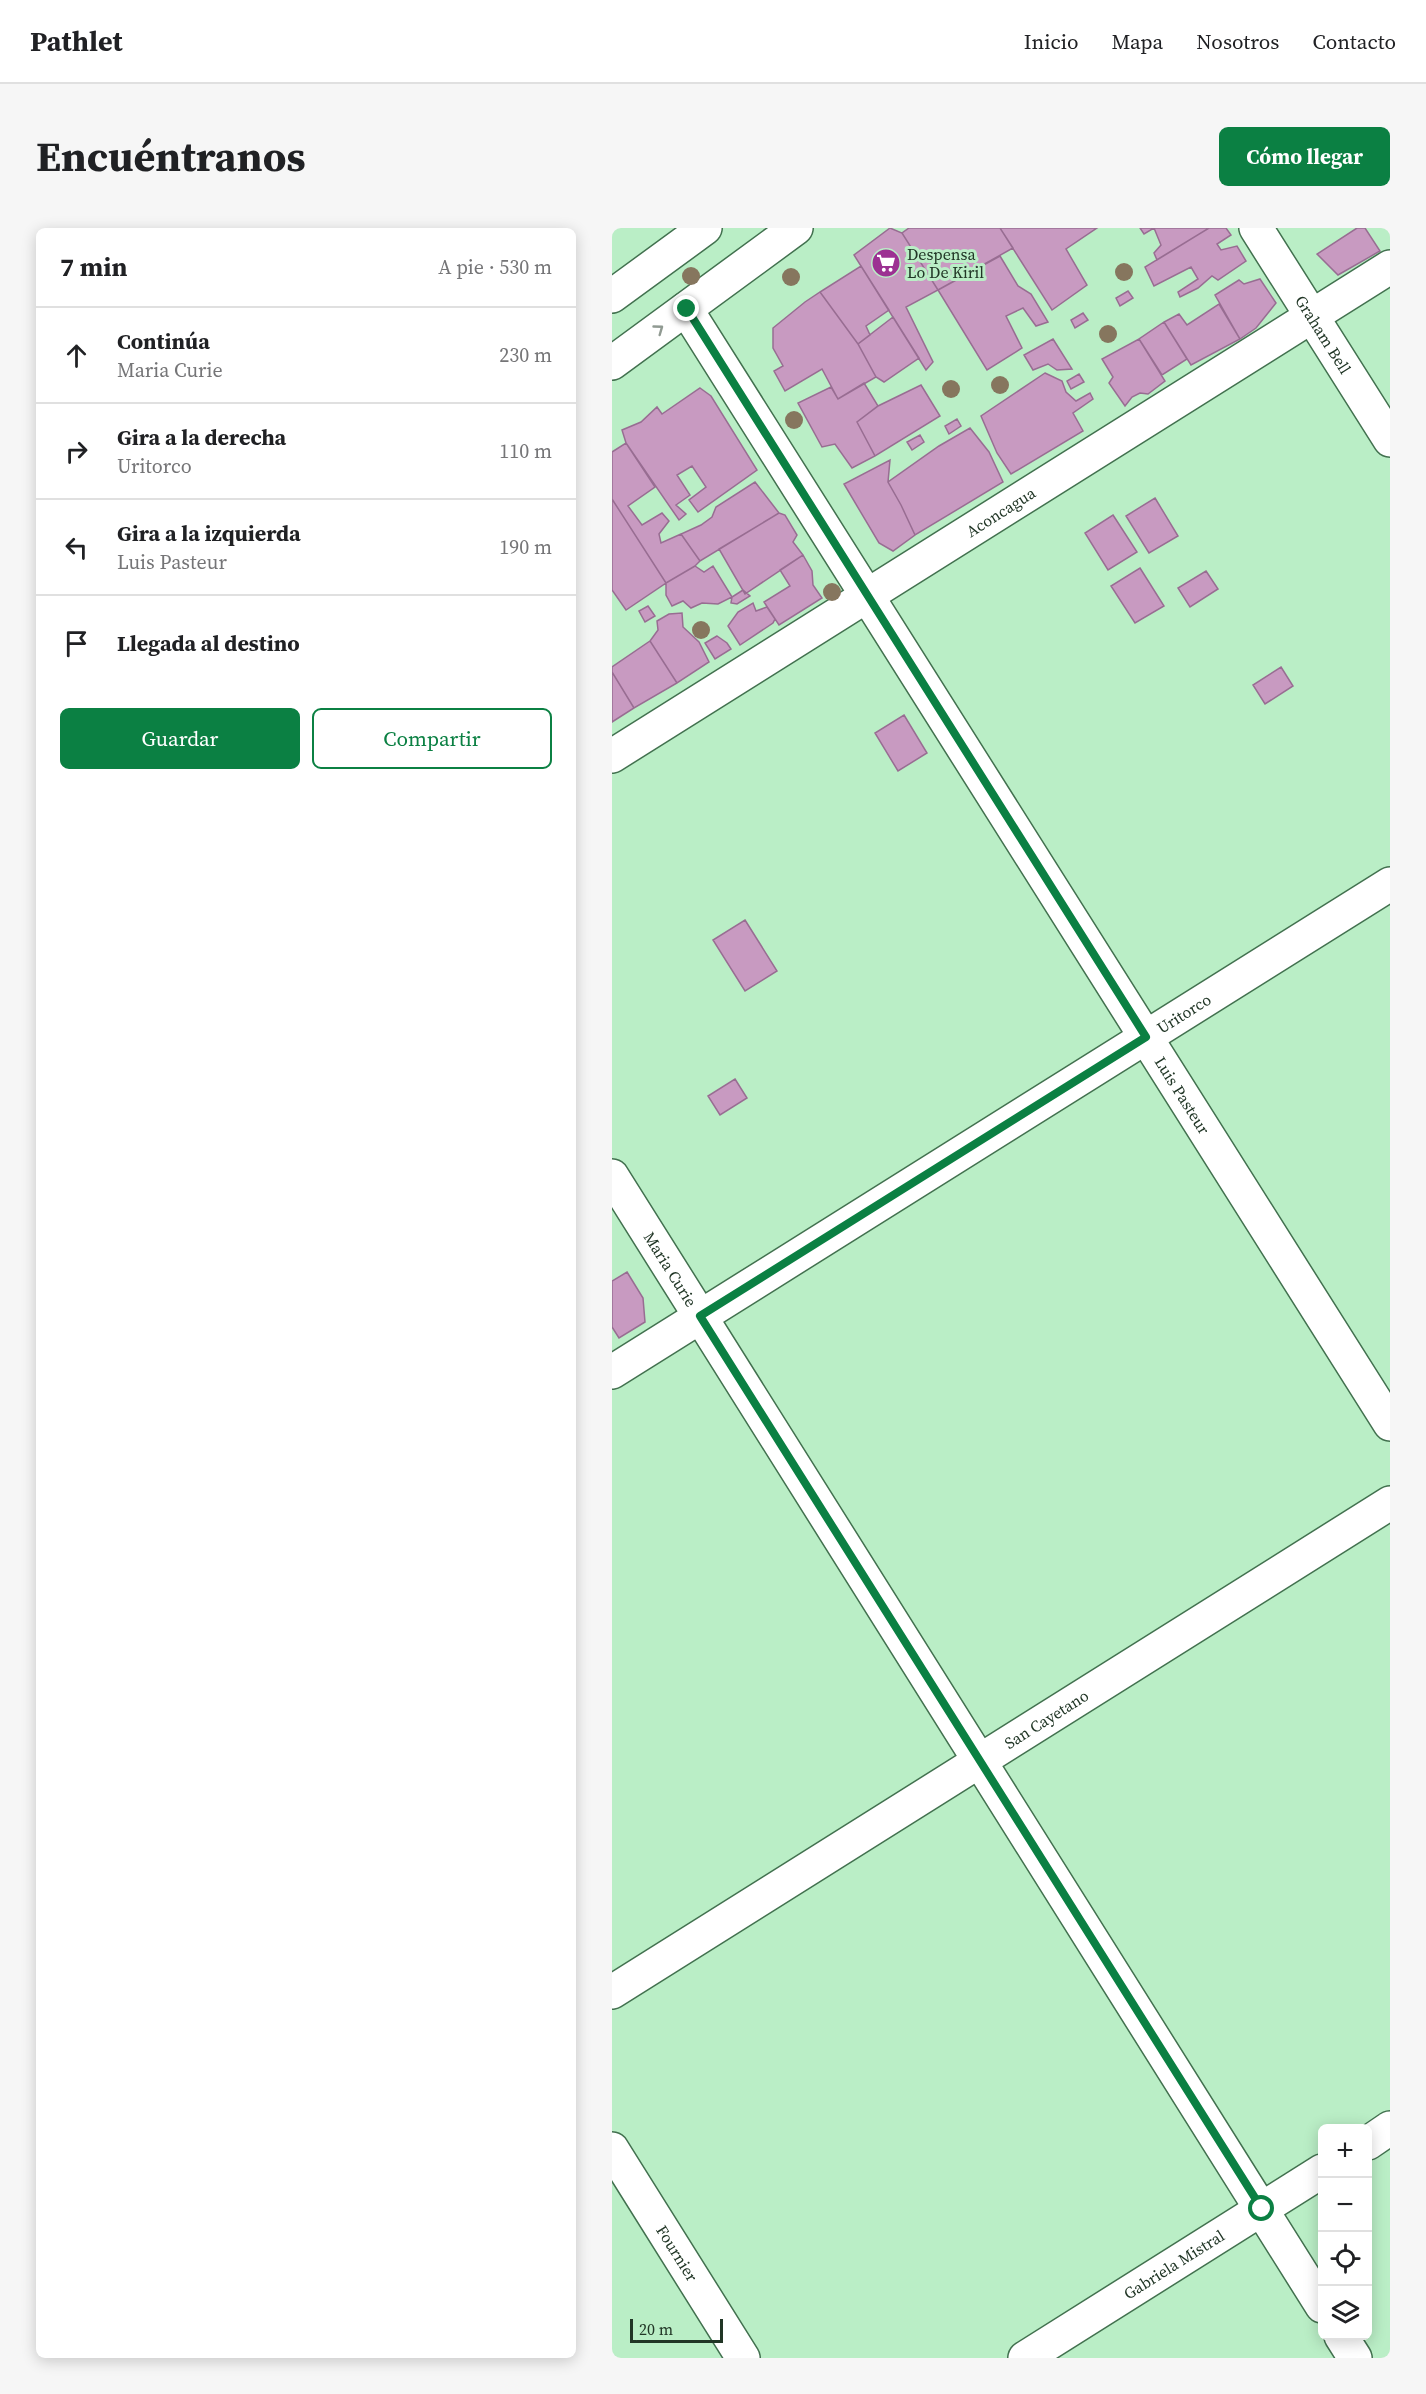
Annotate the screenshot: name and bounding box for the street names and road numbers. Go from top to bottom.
street label: Graham Bell [1290,291,1357,378]
street label: Aconcagua [962,481,1040,542]
street label: Uritorco [1153,988,1215,1039]
street label: Luis Pasteur [1150,1052,1215,1139]
street label: Maria Curie [639,1227,702,1311]
street label: San Cayetano [1000,1684,1093,1754]
street label: Fournier [651,2221,703,2286]
street label: Gabriela Mistral [1119,2224,1229,2304]

